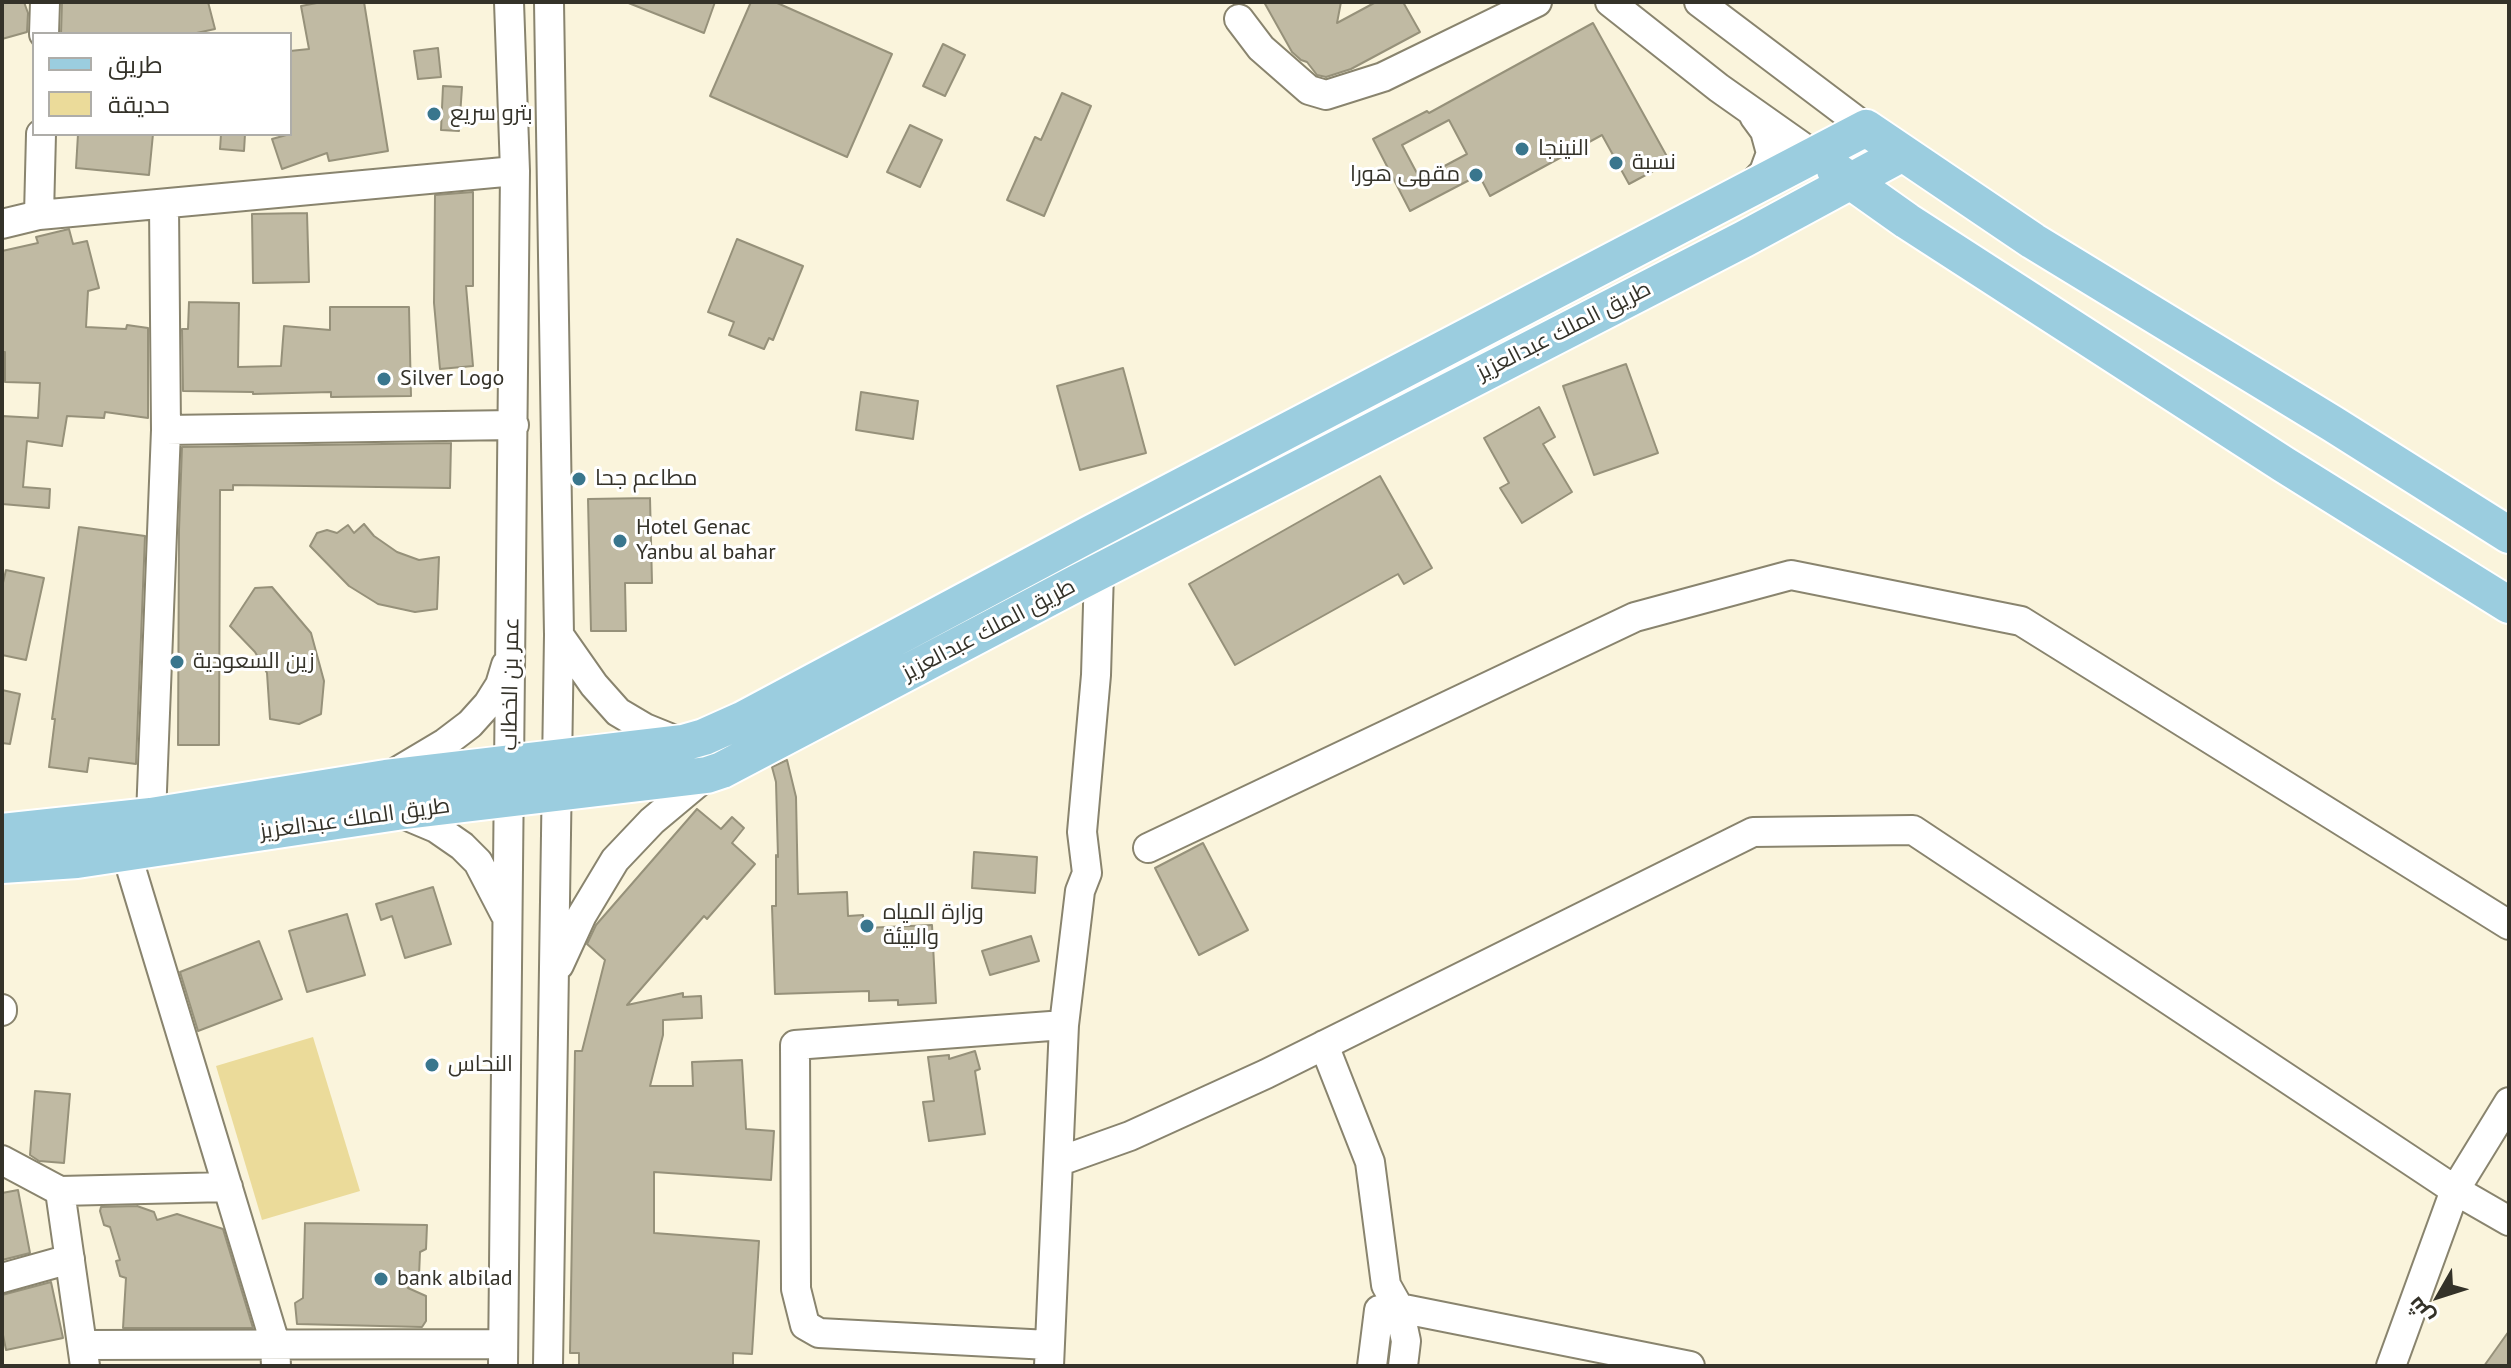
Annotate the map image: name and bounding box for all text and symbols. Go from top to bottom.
legend [32,32,292,136]
text: طريق [108,49,163,80]
text: حديقة [108,89,170,120]
place label: بترو سريع [450,101,533,127]
marker: بترو سريع [425,105,443,123]
place label: النينجا [1538,136,1589,162]
marker: النينجا [1513,140,1531,158]
place label: نسبة [1632,150,1676,176]
marker: نسبة [1607,154,1625,172]
place label: مقهى هورا [1350,162,1460,188]
marker: مقهى هورا [1467,166,1485,184]
street label: طريق الملك عبدالعزيز [1473,276,1655,386]
place label: Silver Logo [400,366,504,392]
marker: Silver Logo [375,370,393,388]
place label: مطاعم جحا [595,466,697,492]
marker: مطاعم جحا [570,470,588,488]
place label: Hotel Genac Yanbu al bahar [636,515,776,566]
marker: Hotel Genac Yanbu al bahar [611,532,629,550]
street label: طريق الملك عبدالعزيز [898,573,1080,687]
street label: عمر بن الخطاب [497,617,525,751]
place label: زين السعودية [193,649,314,675]
marker: زين السعودية [168,653,186,671]
street label: طريق الملك عبدالعزيز [258,793,452,845]
place label: وزارة المياه والبيئة [883,900,984,952]
marker: وزارة المياه والبيئة [858,917,876,935]
place label: النحاس [448,1052,513,1078]
marker: النحاس [423,1056,441,1074]
north arrow [2399,1256,2479,1336]
place label: bank albilad [397,1266,513,1292]
marker: bank albilad [372,1270,390,1288]
text: ش [2401,1291,2440,1331]

